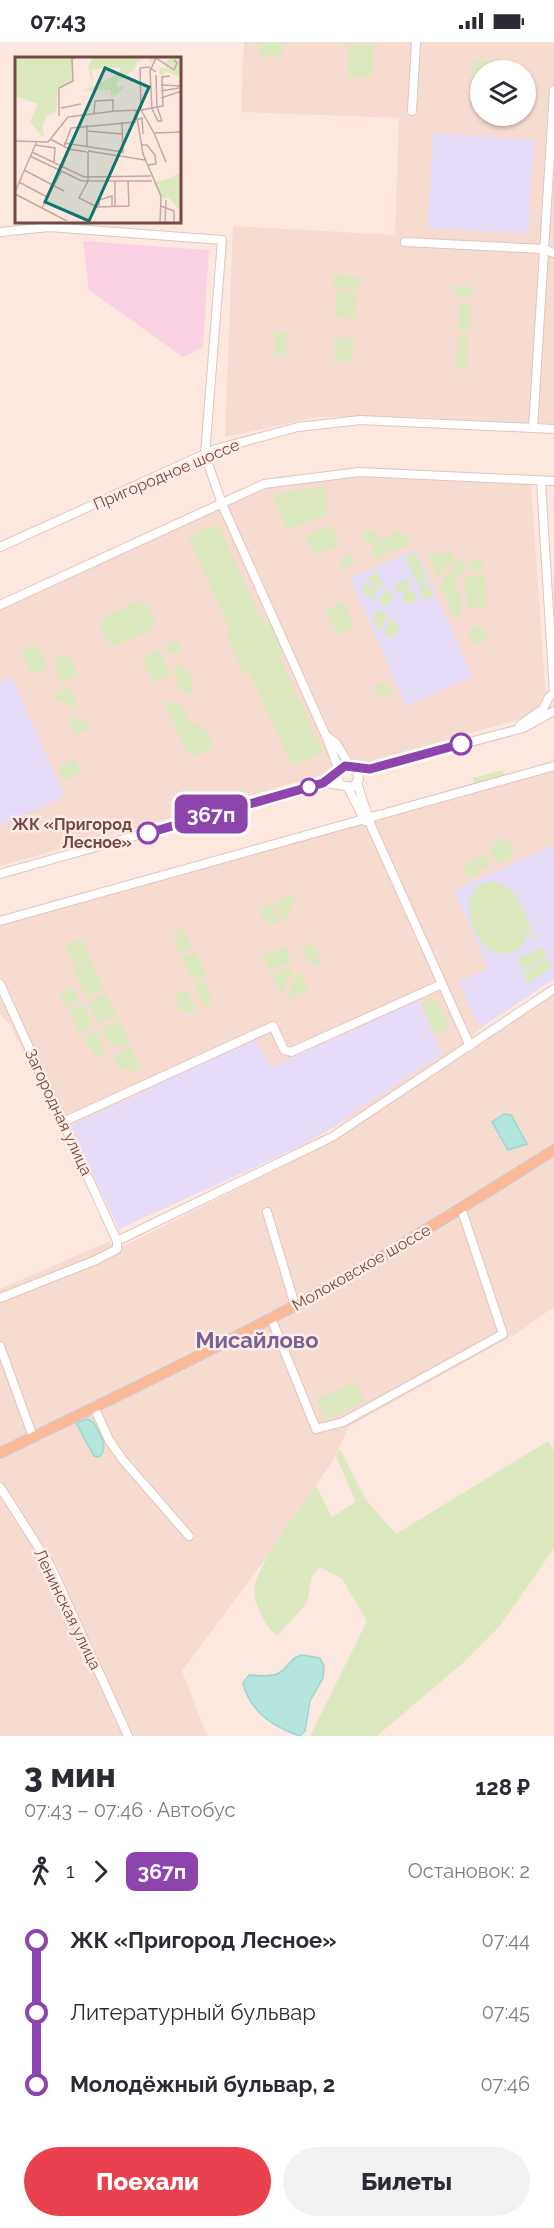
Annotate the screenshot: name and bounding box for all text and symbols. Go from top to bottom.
text: 07:43 [30,8,86,34]
inset map [15,57,182,224]
map controls [470,60,536,126]
button: layers [470,60,536,126]
street label: Пригородное шоссе [90,435,242,514]
unlabelled marker [450,733,472,755]
unlabelled marker [300,778,318,796]
line badge: 367п [169,794,253,834]
text: 367п [187,802,235,827]
place label: ЖК «Пригород Лесное» [12,815,132,852]
marker: ЖК «Пригород Лесное» [137,822,159,844]
street label: Загородная улица [21,1046,96,1178]
street label: Молоковское шоссе [289,1220,434,1315]
district label: Мисайлово [195,1327,319,1353]
street label: Ленинская улица [30,1546,105,1673]
text: 3 мин [24,1756,116,1795]
text: 128 ₽ [475,1774,530,1800]
text: 07:43 – 07:46 · Автобус [24,1798,236,1822]
icon: walk [24,1855,57,1888]
icon: forward [84,1855,117,1888]
text: 1 [66,1859,75,1883]
text: 367п [138,1859,186,1884]
text: Остановок: 2 [408,1859,530,1883]
text: ЖК «Пригород Лесное» [70,1927,336,1953]
text: 07:44 [482,1928,530,1952]
text: Литературный бульвар [70,1999,316,2025]
text: 07:45 [482,2000,530,2024]
text: Молодёжный бульвар, 2 [70,2071,335,2097]
text: 07:46 [480,2072,530,2096]
button: Поехали [24,2147,271,2216]
button: Билеты [283,2147,530,2216]

